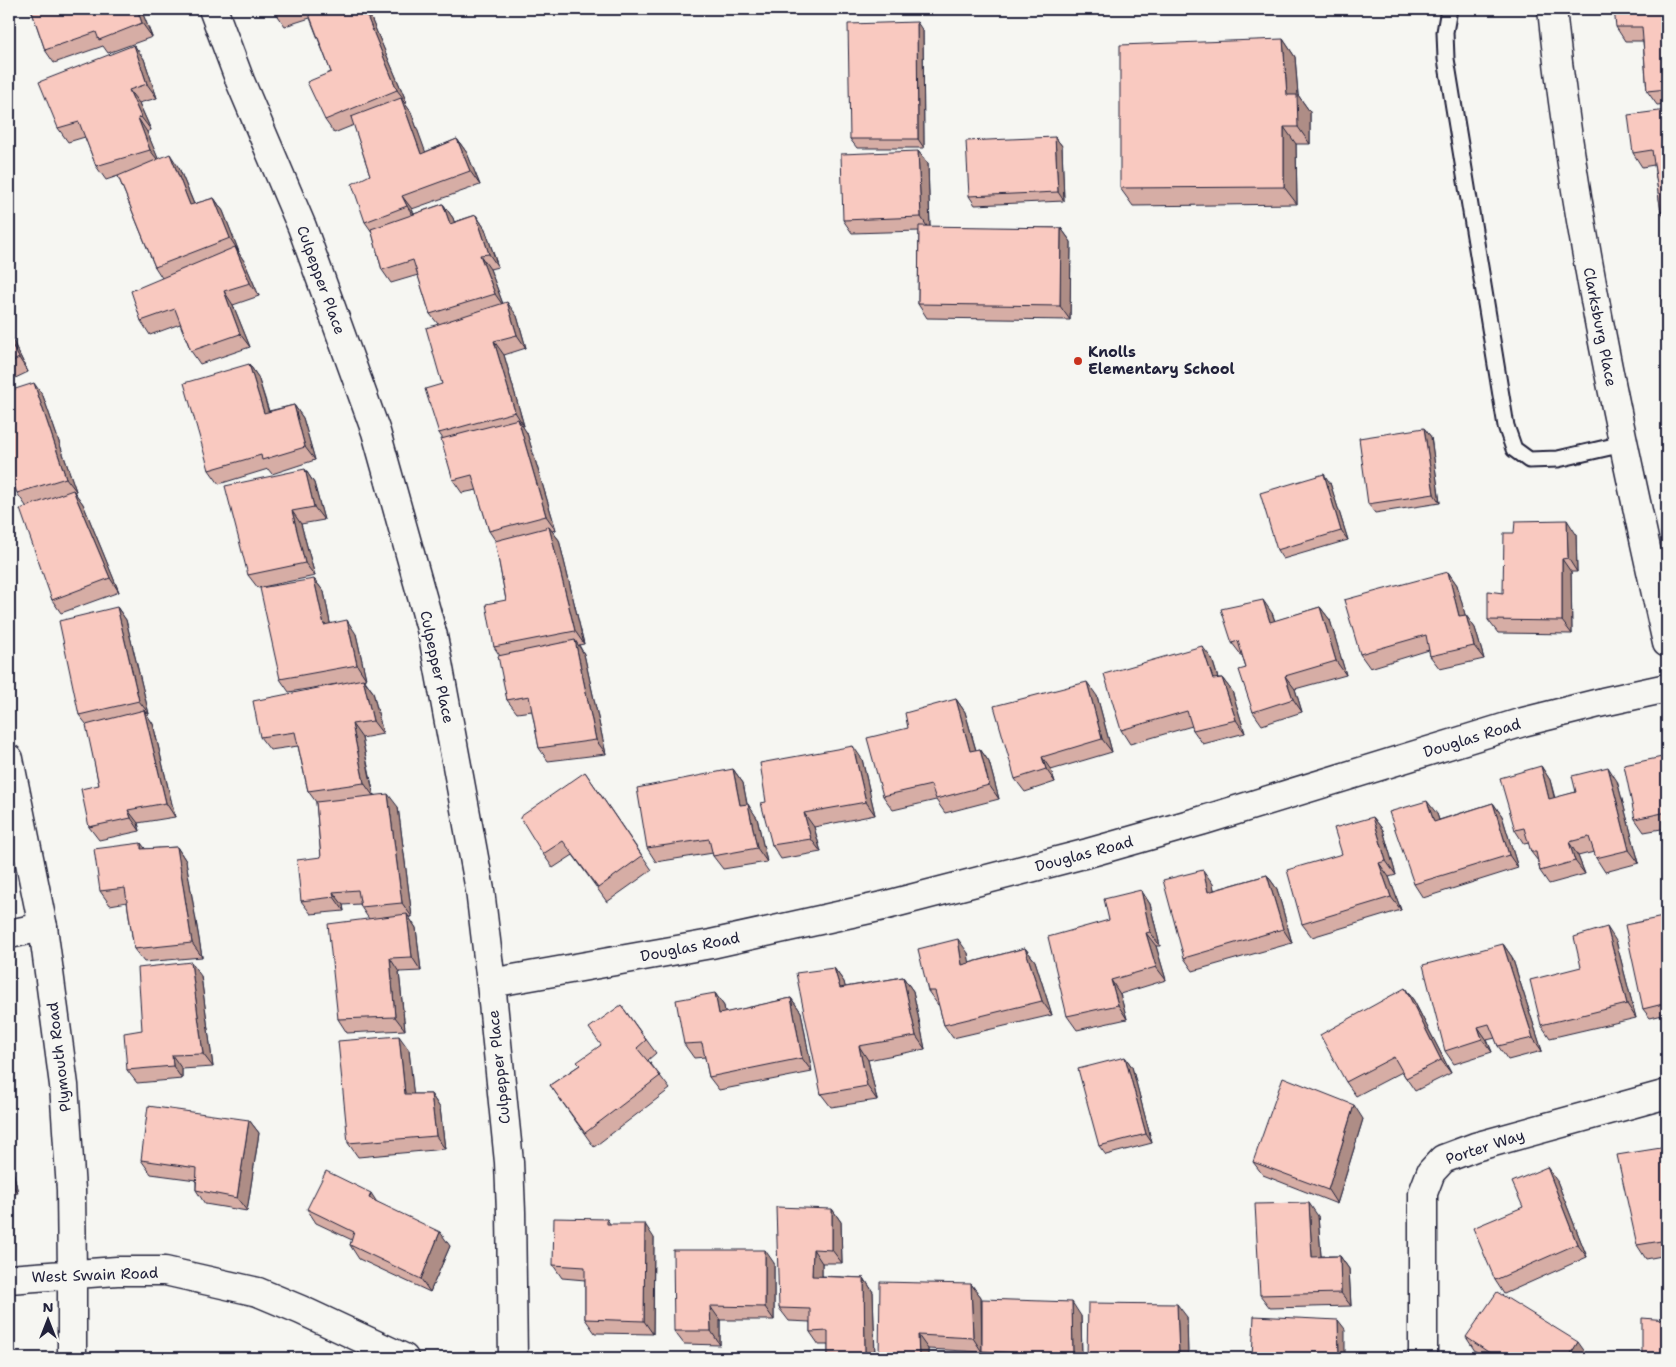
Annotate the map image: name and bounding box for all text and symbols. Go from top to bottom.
street label: Culpepper Place [292,223,350,337]
street label: Clarksburg Place [1579,266,1621,388]
place label: Knolls Elementary School [1088,342,1235,379]
marker: Knolls Elementary School [1072,355,1084,367]
street label: Culpepper Place [415,609,459,725]
street label: Douglas Road [1421,714,1523,762]
street label: Douglas Road [1033,831,1136,877]
street label: Douglas Road [639,927,742,966]
street label: Plymouth Road [42,1000,76,1113]
street label: Culpepper Place [483,1009,515,1125]
street label: Porter Way [1443,1125,1527,1169]
street label: West Swain Road [31,1263,159,1287]
north arrow [22,1294,72,1344]
text: N [42,1298,54,1316]

